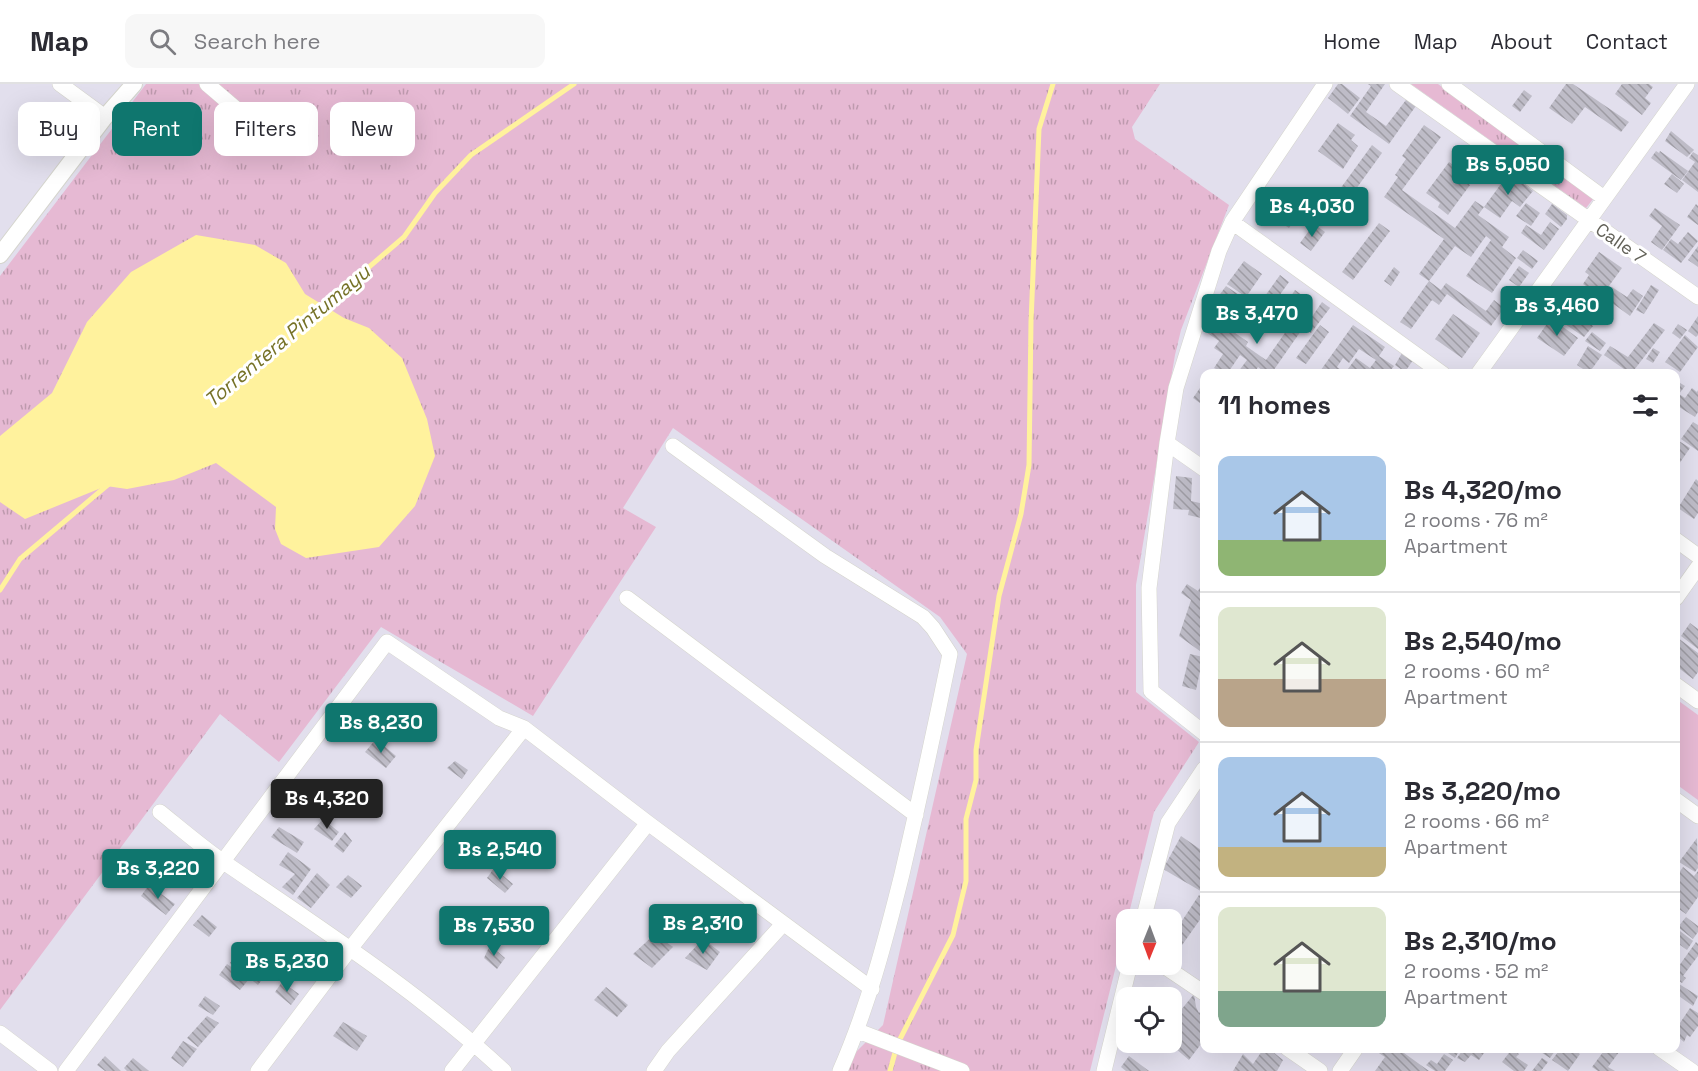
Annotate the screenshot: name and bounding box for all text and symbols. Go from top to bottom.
search box [125,14,545,68]
text: Map [30,23,89,59]
icon: search [146,25,179,58]
text: Search here [194,27,321,55]
text: Home [1323,28,1381,55]
text: Map [1414,28,1458,55]
text: About [1491,28,1553,55]
text: Contact [1586,28,1668,55]
chip: Buy [18,102,100,156]
chip: Rent [112,102,202,156]
chip: Filters [214,102,318,156]
chip: New [330,102,415,156]
pin: Bs 5,050 [1446,145,1570,196]
text: Bs 5,050 [1466,151,1550,177]
pin: Bs 4,030 [1250,187,1374,238]
text: Bs 4,030 [1269,193,1355,219]
street label: Calle 7 [1591,217,1651,269]
water label: Torrentera Pintumayu [199,258,377,413]
pin: Bs 3,460 [1495,286,1619,337]
text: Bs 3,460 [1515,292,1599,318]
pin: Bs 3,470 [1195,294,1319,345]
text: Bs 3,470 [1216,300,1298,326]
text: 11 homes [1218,388,1331,422]
icon: filters [1629,389,1662,422]
text: Bs 4,320/mo [1404,473,1562,507]
icon: home [1266,480,1338,552]
text: 2 rooms · 76 m² [1404,507,1548,533]
text: Apartment [1404,533,1508,559]
text: Bs 2,540/mo [1404,624,1562,658]
icon: home [1266,631,1338,703]
text: 2 rooms · 60 m² [1404,658,1550,684]
text: Apartment [1404,684,1508,710]
pin: Bs 8,230 [319,703,443,754]
text: Bs 8,230 [339,709,423,735]
text: Bs 3,220/mo [1404,774,1561,808]
pin: Bs 4,320 [265,779,389,830]
icon: home [1266,781,1338,853]
text: Bs 4,320 [285,785,369,811]
text: 2 rooms · 66 m² [1404,808,1549,834]
pin: Bs 2,540 [438,830,562,881]
text: Apartment [1404,834,1508,860]
text: Bs 2,540 [458,836,542,862]
pin: Bs 3,220 [96,849,220,900]
text: Bs 3,220 [116,855,200,881]
pin: Bs 2,310 [641,904,765,955]
pin: Bs 7,530 [432,906,556,957]
north arrow [1116,909,1182,975]
map controls [1116,909,1182,1053]
text: Bs 2,310 [663,910,743,936]
text: Bs 7,530 [453,912,535,938]
text: Bs 2,310/mo [1404,924,1557,958]
icon: home [1266,931,1338,1003]
pin: Bs 5,230 [225,942,349,993]
text: Bs 5,230 [245,948,329,974]
text: 2 rooms · 52 m² [1404,958,1548,984]
text: Apartment [1404,984,1508,1010]
button: locate [1116,987,1182,1053]

